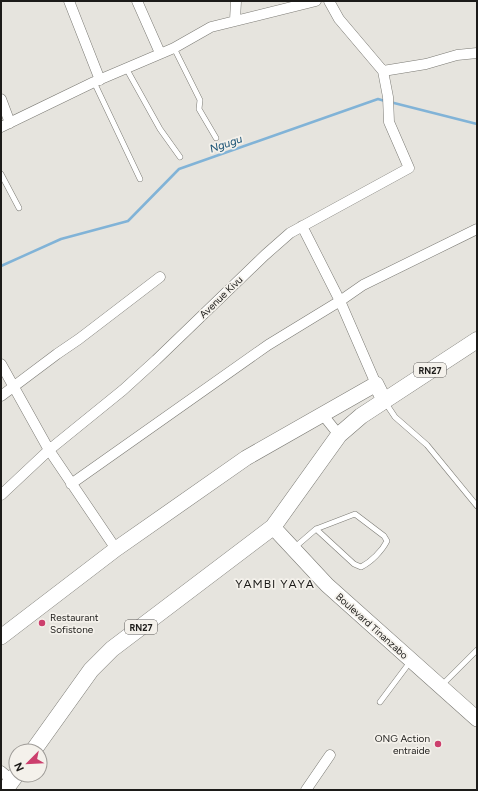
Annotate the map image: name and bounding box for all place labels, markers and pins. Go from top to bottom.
place label: Restaurant Sofistone [50,611,99,636]
marker: Restaurant Sofistone [37,618,47,628]
place label: ONG Action entraide [375,732,431,757]
marker: ONG Action entraide [433,739,443,749]

